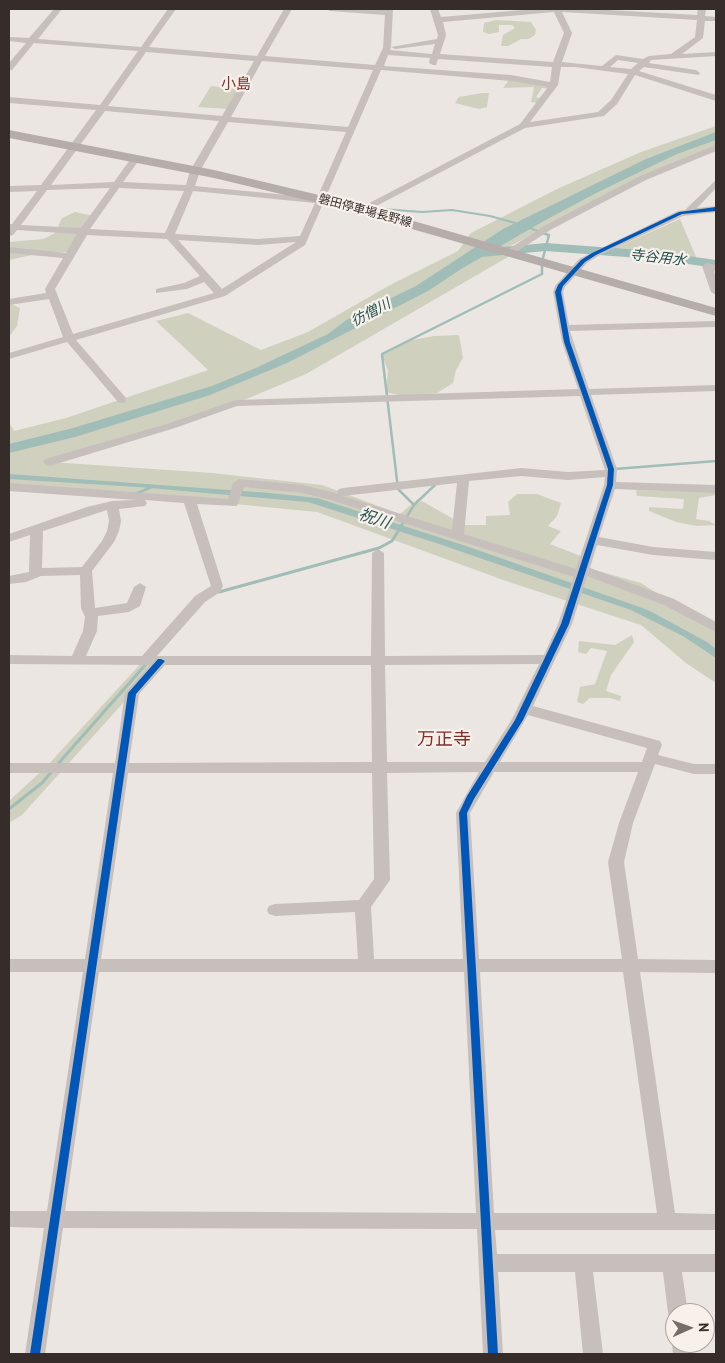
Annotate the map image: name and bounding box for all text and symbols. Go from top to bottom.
district label: 小島 [221,76,251,94]
street label: 磐田停車場長野線 [317,192,413,230]
water label: 寺谷用水 [629,247,687,269]
water label: 彷僧川 [349,296,393,330]
water label: 祝川 [356,505,392,533]
district label: 万正寺 [417,729,471,751]
north arrow [665,1303,715,1353]
text: N [695,1323,713,1332]

